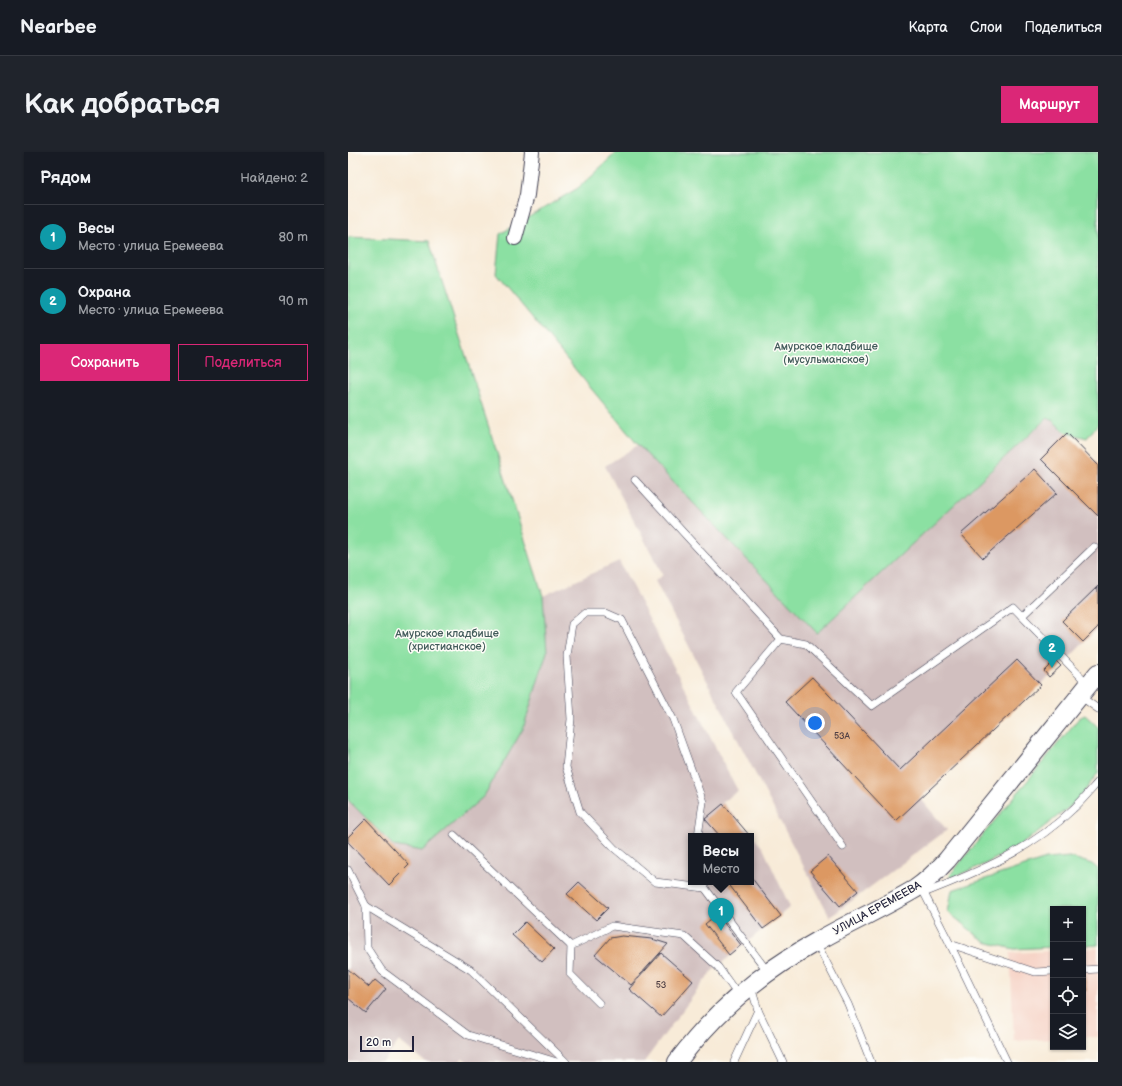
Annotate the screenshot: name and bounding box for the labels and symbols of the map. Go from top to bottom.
park label: Амурское кладбище (мусульманское) [773,340,878,366]
park label: Амурское кладбище (христианское) [394,627,499,653]
pin: 2 [1039,635,1065,668]
your location [805,713,825,733]
house number: 53А [834,731,851,742]
street label: УЛИЦА ЕРЕМЕЕВА [831,878,924,938]
pin: 1 [708,898,734,931]
house number: 53 [656,980,667,991]
scale bar [360,1034,414,1053]

